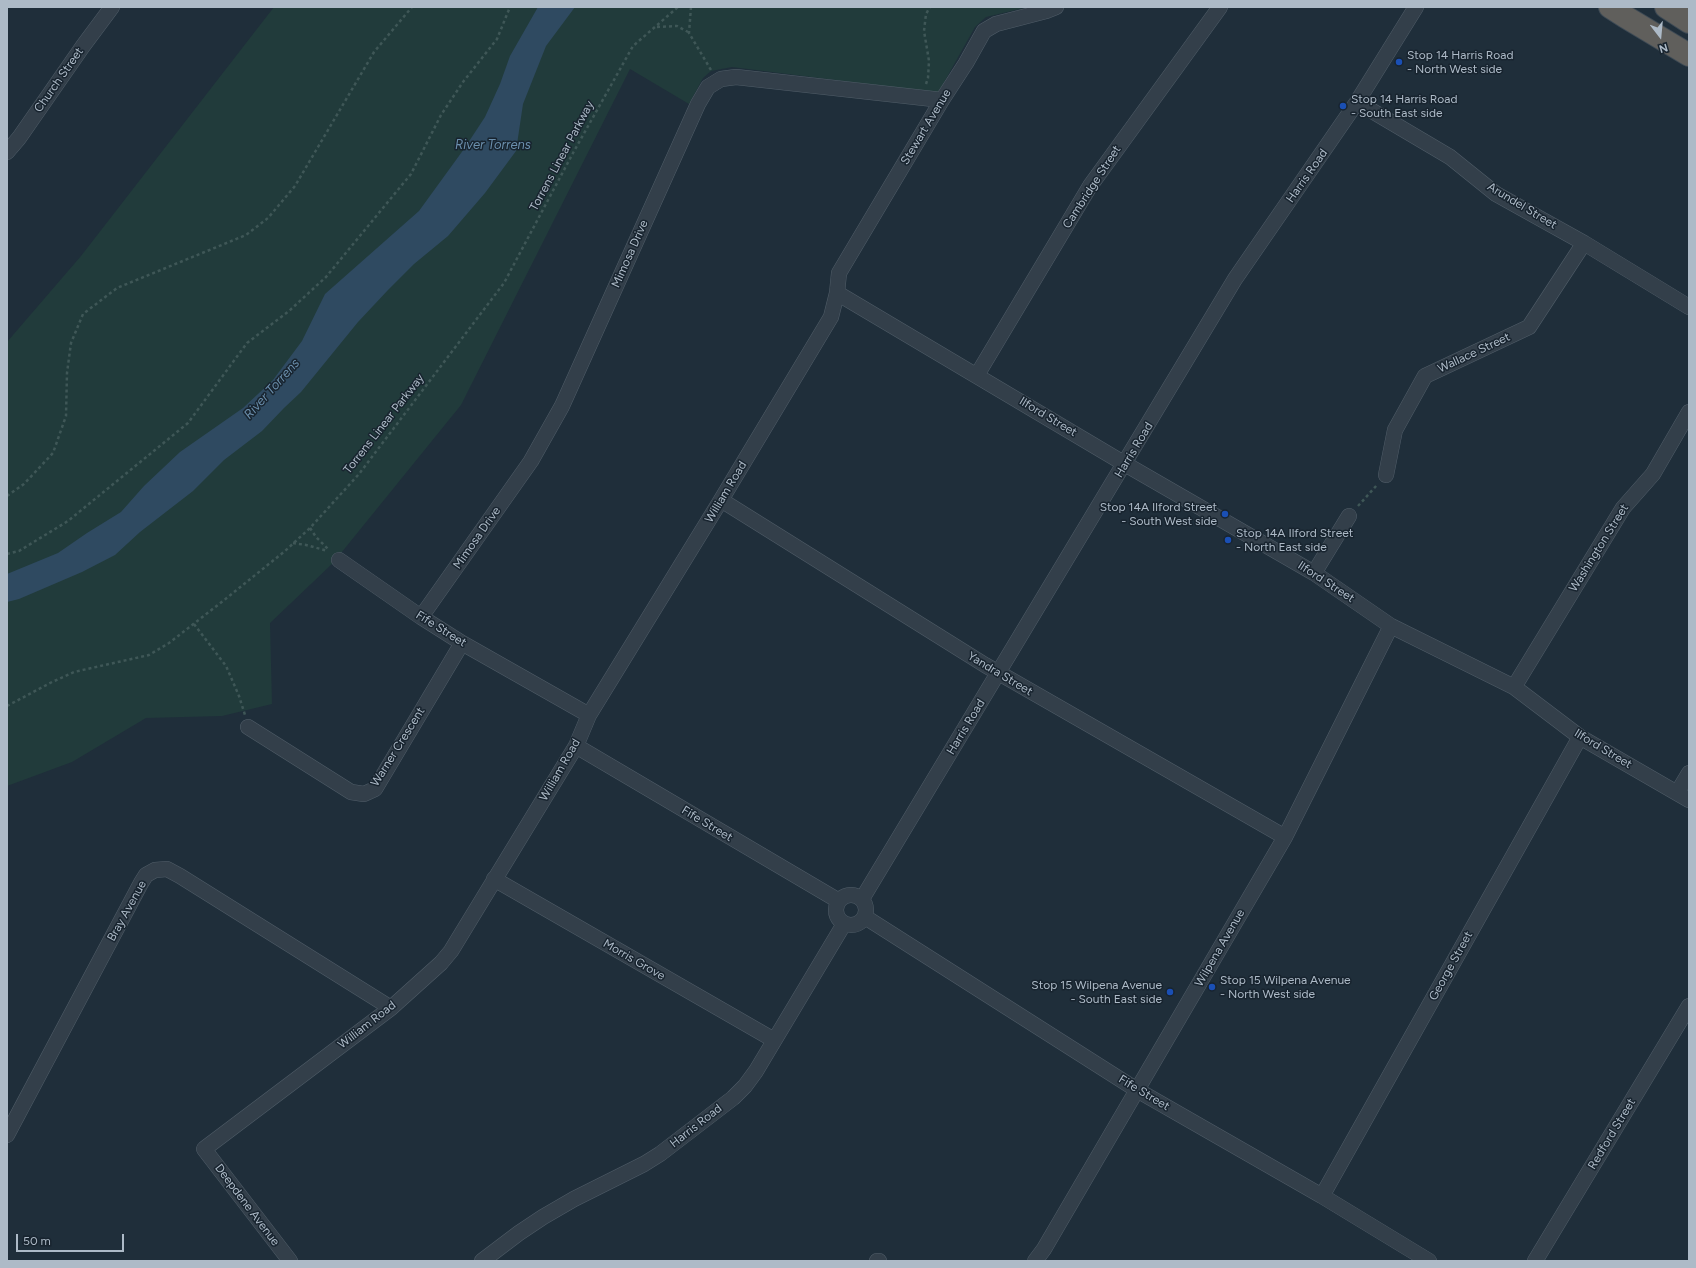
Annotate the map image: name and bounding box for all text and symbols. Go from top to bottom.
north arrow [1640,16,1680,56]
text: N [1658,41,1669,55]
street label: Church Street [31,45,87,115]
place label: Stop 14 Harris Road - North West side [1407,48,1513,76]
marker: Stop 14 Harris Road - North West side [1394,57,1404,67]
street label: Stewart Avenue [898,87,954,167]
place label: Stop 14 Harris Road - South East side [1351,92,1457,120]
street label: Torrens Linear Parkway [527,98,597,214]
marker: Stop 14 Harris Road - South East side [1338,101,1348,111]
water label: River Torrens [455,137,531,153]
street label: Cambridge Street [1060,143,1124,231]
street label: Harris Road [1283,146,1331,206]
street label: Arundel Street [1485,180,1559,232]
street label: Mimosa Drive [609,218,651,290]
street label: Wallace Street [1436,330,1512,376]
water label: River Torrens [241,356,303,422]
street label: Torrens Linear Parkway [341,371,427,477]
street label: Ilford Street [1016,394,1080,440]
street label: Harris Road [1112,420,1156,480]
street label: William Road [702,459,750,525]
place label: Stop 14A Ilford Street - South West side [1100,500,1217,528]
street label: Washington Street [1566,501,1632,595]
street label: Mimosa Drive [450,504,504,572]
marker: Stop 14A Ilford Street - South West side [1220,509,1230,519]
place label: Stop 14A Ilford Street - North East side [1236,526,1353,554]
marker: Stop 14A Ilford Street - North East side [1223,535,1233,545]
street label: Ilford Street [1295,558,1357,606]
street label: Fife Street [413,608,469,650]
street label: Yandra Street [965,649,1035,699]
street label: Harris Road [944,697,988,757]
street label: Warner Crescent [368,705,428,789]
street label: Ilford Street [1571,726,1635,772]
street label: William Road [536,736,584,804]
street label: Fife Street [679,803,735,845]
street label: Bray Avenue [104,878,150,944]
street label: Wilpena Avenue [1192,907,1248,989]
street label: George Street [1426,929,1476,1003]
street label: Morris Grove [600,936,668,984]
place label: Stop 15 Wilpena Avenue - North West side [1220,973,1351,1001]
place label: Stop 15 Wilpena Avenue - South East side [1031,978,1162,1006]
marker: Stop 15 Wilpena Avenue - North West side [1207,982,1217,992]
marker: Stop 15 Wilpena Avenue - South East side [1165,987,1175,997]
street label: William Road [335,998,399,1052]
street label: Fife Street [1116,1072,1172,1114]
street label: Redford Street [1585,1096,1639,1172]
street label: Harris Road [667,1101,725,1151]
street label: Deepdene Avenue [212,1161,282,1249]
scale bar [18,1226,126,1252]
text: 50 m [23,1234,51,1248]

